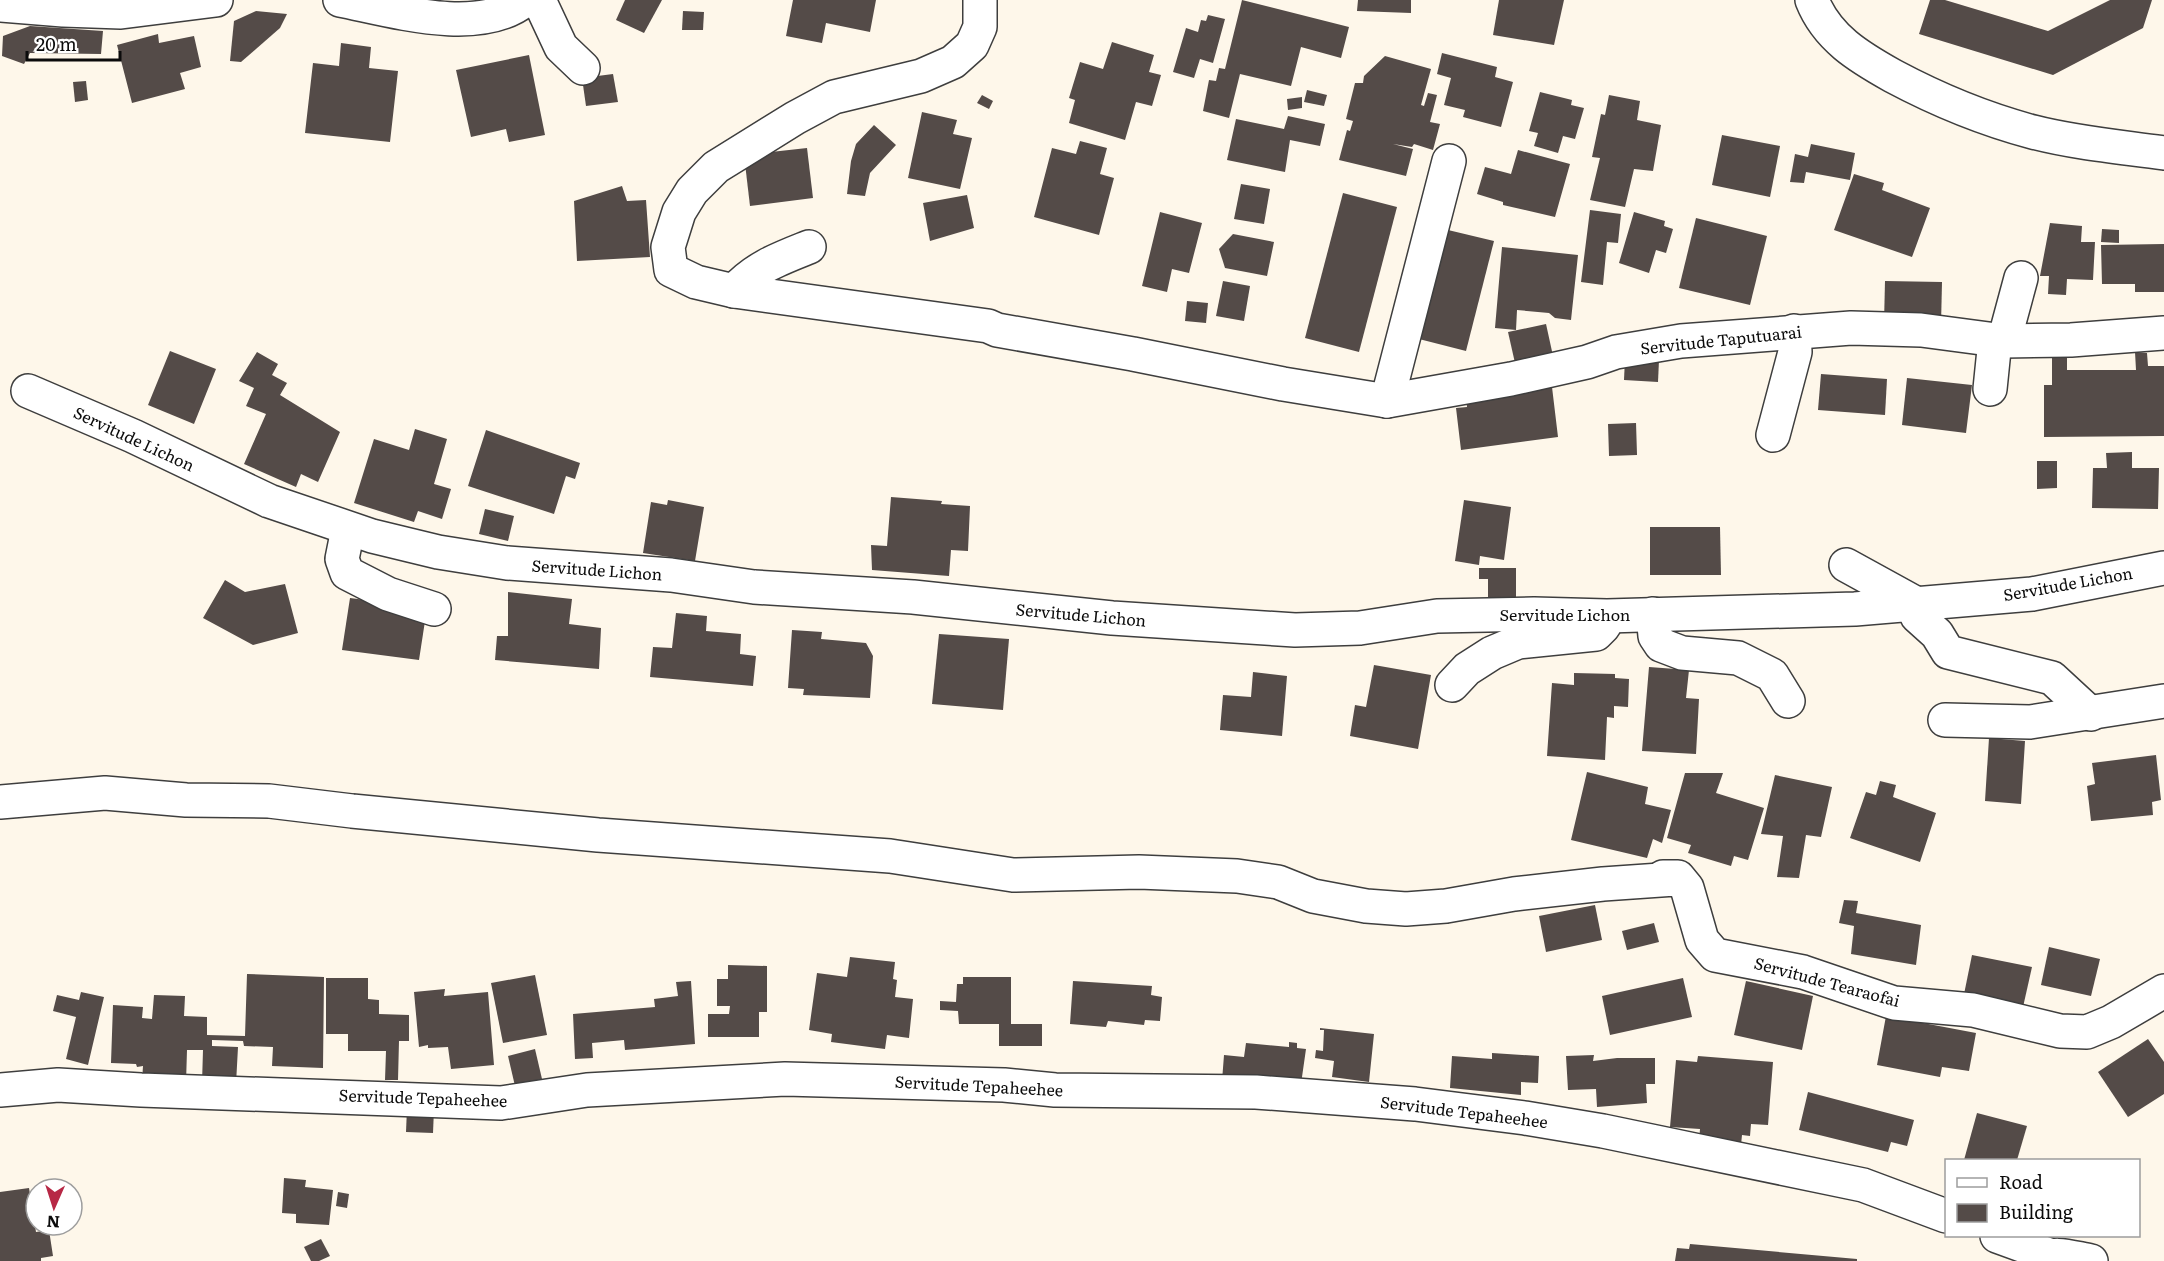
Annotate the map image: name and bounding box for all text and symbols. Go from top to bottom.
scale bar [27,24,120,62]
text: 20 m [36,30,77,57]
street label: Servitude Taputuarai [1639,319,1803,359]
street label: Servitude Lichon [70,400,199,477]
street label: Servitude Lichon [531,552,664,586]
street label: Servitude Lichon [2001,560,2135,606]
street label: Servitude Lichon [1015,596,1148,632]
street label: Servitude Lichon [1500,602,1631,626]
street label: Servitude Tearaofai [1752,950,1903,1012]
street label: Servitude Tepaheehee [894,1069,1064,1101]
street label: Servitude Tepaheehee [338,1082,508,1112]
street label: Servitude Tepaheehee [1379,1089,1549,1133]
legend [1945,1159,2140,1237]
text: Road [1999,1168,2043,1195]
north arrow [24,1177,84,1237]
text: Building [1999,1198,2074,1225]
text: N [46,1211,61,1235]

